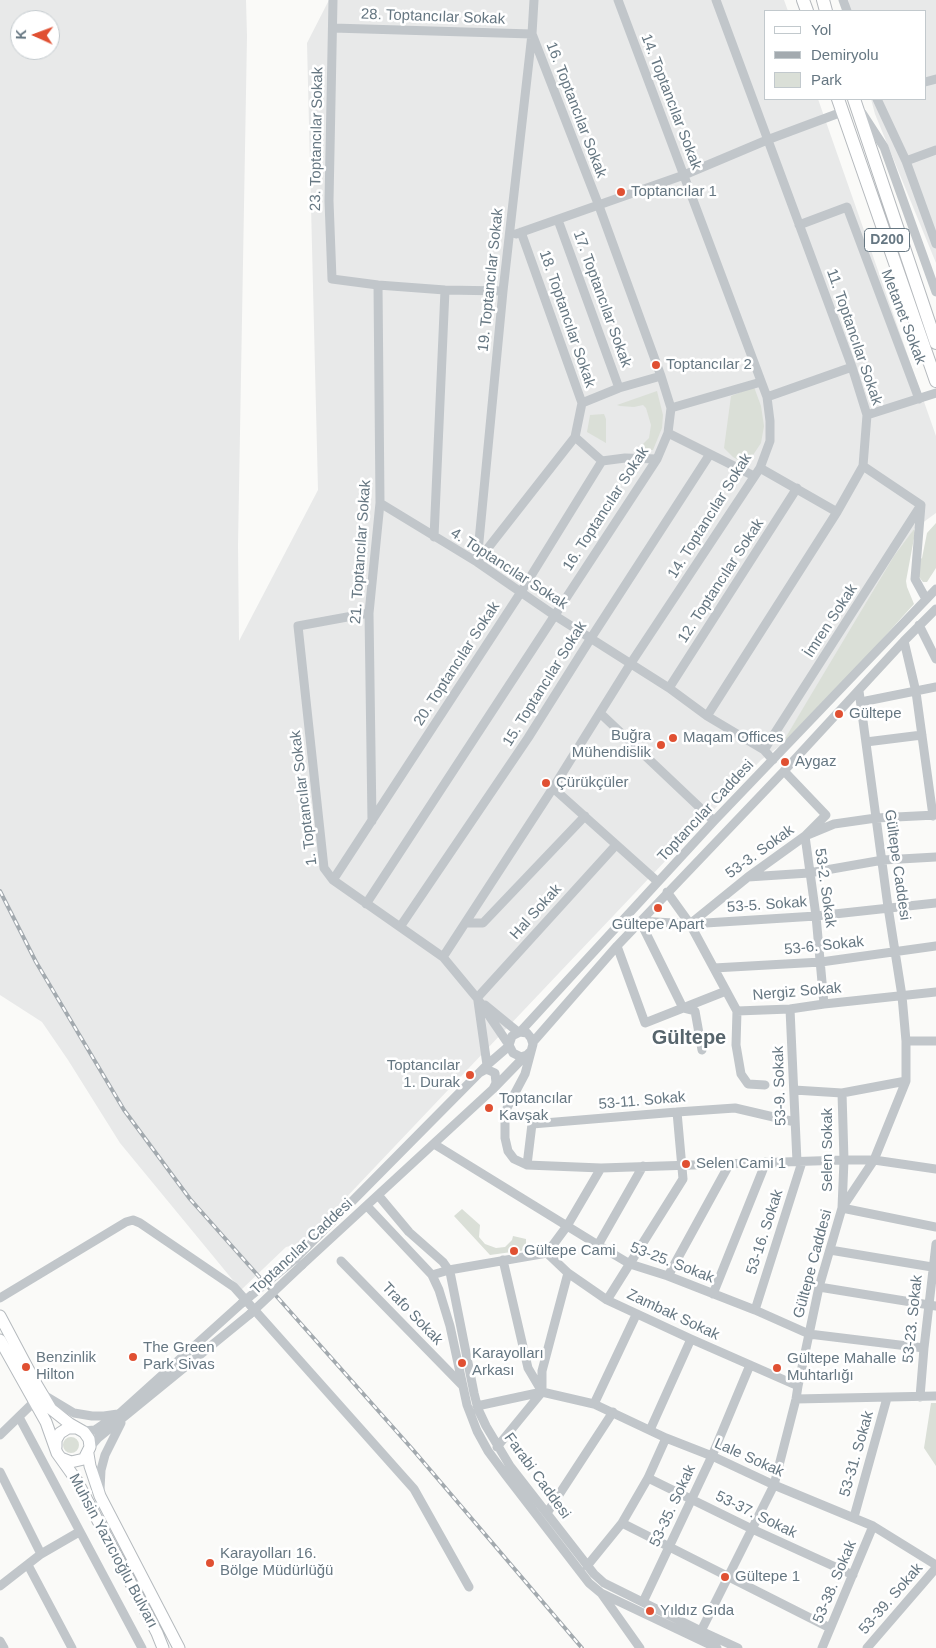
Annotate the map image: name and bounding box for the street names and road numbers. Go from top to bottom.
street label: 28. Toptancılar Sokak [361,5,505,29]
street label: 14. Toptancılar Sokak [637,31,705,173]
street label: 16. Toptancılar Sokak [542,39,610,181]
street label: 23. Toptancılar Sokak [307,67,327,211]
street label: 19. Toptancılar Sokak [475,207,507,353]
street label: 17. Toptancılar Sokak [569,228,635,370]
road number: D200 [864,228,910,252]
street label: 18. Toptancılar Sokak [535,248,599,390]
street label: 11. Toptancılar Sokak [822,266,886,408]
street label: Metanet Sokak [877,267,929,367]
street label: 16. Toptancılar Sokak [559,444,653,574]
street label: 14. Toptancılar Sokak [664,450,756,582]
street label: 21. Toptancılar Sokak [347,479,375,625]
street label: 12. Toptancılar Sokak [674,516,768,646]
street label: 4. Toptancılar Sokak [447,524,571,614]
street label: İmren Sokak [801,581,861,661]
street label: 20. Toptancılar Sokak [410,599,504,729]
street label: 15. Toptancılar Sokak [499,618,591,750]
street label: 1. Toptancılar Sokak [287,729,321,867]
street label: Toptancılar Caddesi [654,756,758,866]
street label: Gültepe Caddesi [880,808,914,922]
street label: 53-3. Sokak [722,821,798,883]
street label: 53-2. Sokak [811,847,839,929]
street label: Hal Sokak [506,881,566,943]
street label: 53-5. Sokak [726,893,808,917]
street label: 53-6. Sokak [783,933,865,959]
street label: Nergiz Sokak [752,979,842,1005]
street label: 53-9. Sokak [770,1046,790,1126]
street label: 53-11. Sokak [598,1088,686,1114]
street label: Selen Sokak [819,1108,837,1192]
street label: 53-16. Sokak [743,1187,787,1277]
street label: Toptancılar Caddesi [247,1195,357,1299]
street label: Gültepe Caddesi [790,1208,836,1320]
street label: 53-25. Sokak [628,1239,716,1287]
street label: 53-23. Sokak [899,1274,927,1364]
street label: Trafo Sokak [378,1279,446,1349]
street label: Zambak Sokak [624,1286,722,1344]
street label: 53-31. Sokak [836,1409,878,1499]
street label: Farabi Caddesi [500,1430,574,1522]
street label: Lale Sokak [711,1435,787,1481]
street label: 53-35. Sokak [646,1462,700,1550]
street label: Muhsin Yazıcıoğlu Bulvarı [65,1471,161,1631]
street label: 53-37. Sokak [712,1488,800,1542]
street label: 53-38. Sokak [809,1538,861,1626]
street label: 53-39. Sokak [855,1560,927,1638]

